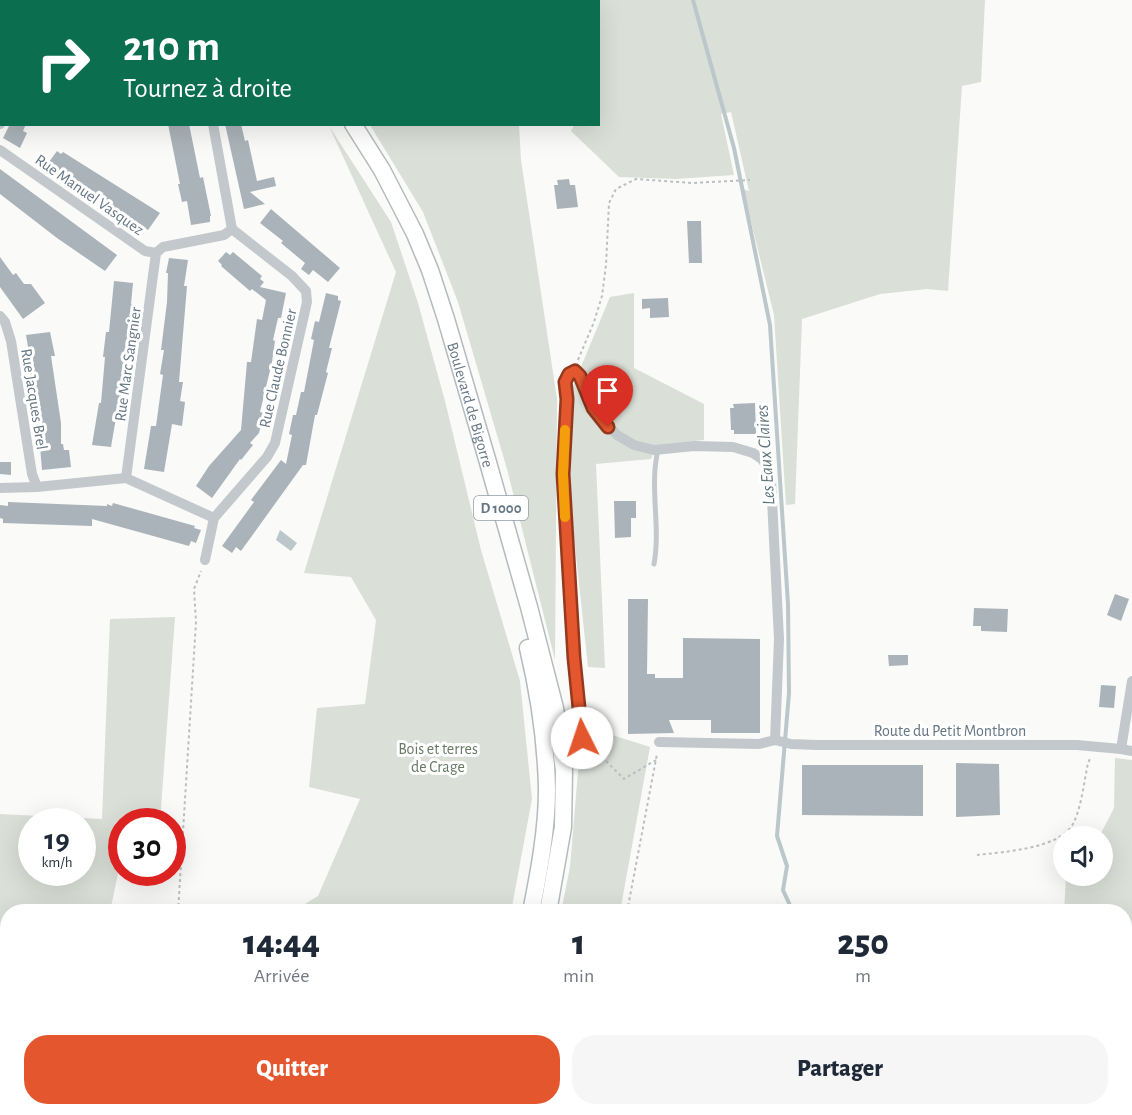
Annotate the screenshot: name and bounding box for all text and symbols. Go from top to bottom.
icon: right [24,24,102,102]
text: 210 m [123,26,220,68]
text: Tournez à droite [123,75,292,102]
street label: Rue Manuel Vasquez [32,151,147,238]
street label: Rue Marc Sangnier [112,305,144,422]
street label: Rue Claude Bonnier [256,306,300,429]
street label: Boulevard de Bigorre [444,340,496,469]
street label: Rue Jacques Brel [18,348,50,451]
pin [582,365,633,427]
icon: arrive [591,374,624,407]
water label: Les Eaux Claires [753,404,778,506]
road number: D 1000 [474,496,528,520]
position arrow [550,706,614,770]
street label: Route du Petit Montbron [874,723,1026,739]
park label: Bois et terres de Crage [398,741,478,775]
speed limit sign: 30 [108,808,186,886]
text: 19 [44,825,70,855]
map controls [1053,826,1113,886]
button: sound [1053,826,1113,886]
text: km/h [42,855,72,870]
text: 14:44 [243,925,320,961]
text: 1 [572,925,585,961]
text: 250 [837,925,889,961]
text: Arrivée [254,966,309,986]
text: min [563,966,594,986]
text: m [855,966,871,986]
button: Quitter [24,1035,560,1104]
button: Partager [572,1035,1108,1104]

